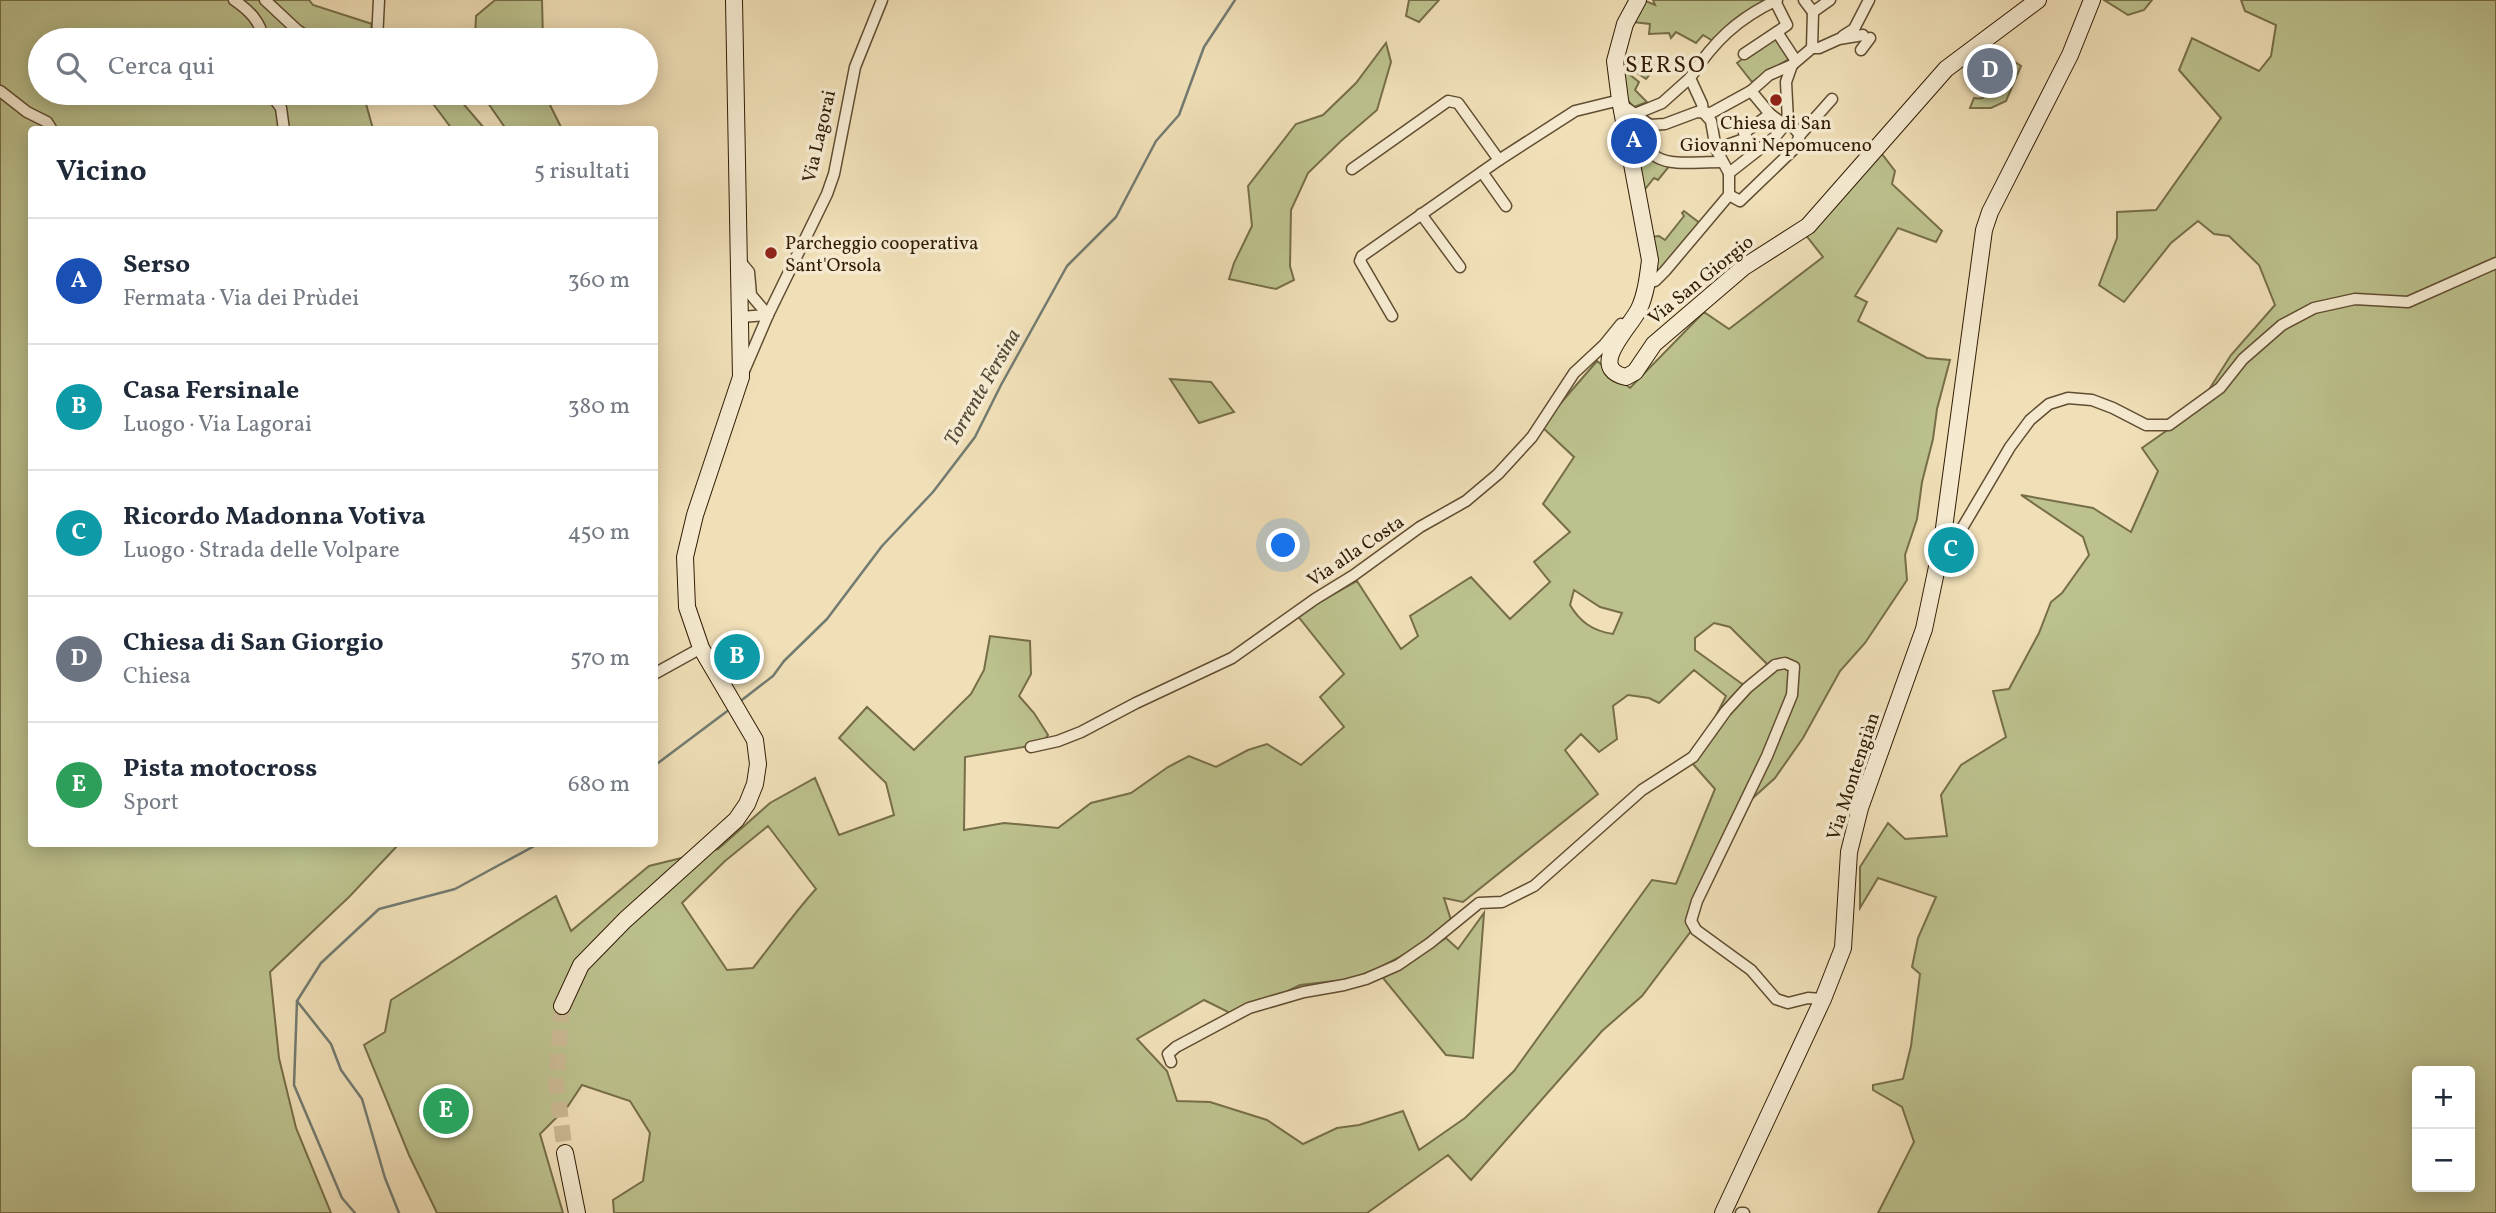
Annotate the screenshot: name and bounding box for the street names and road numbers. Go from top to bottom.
street label: Via Lagorai [797,87,843,185]
street label: Via San Giorgio [1643,230,1760,331]
street label: Via alla Costa [1302,510,1410,594]
street label: Via Montengiàn [1821,709,1887,844]

